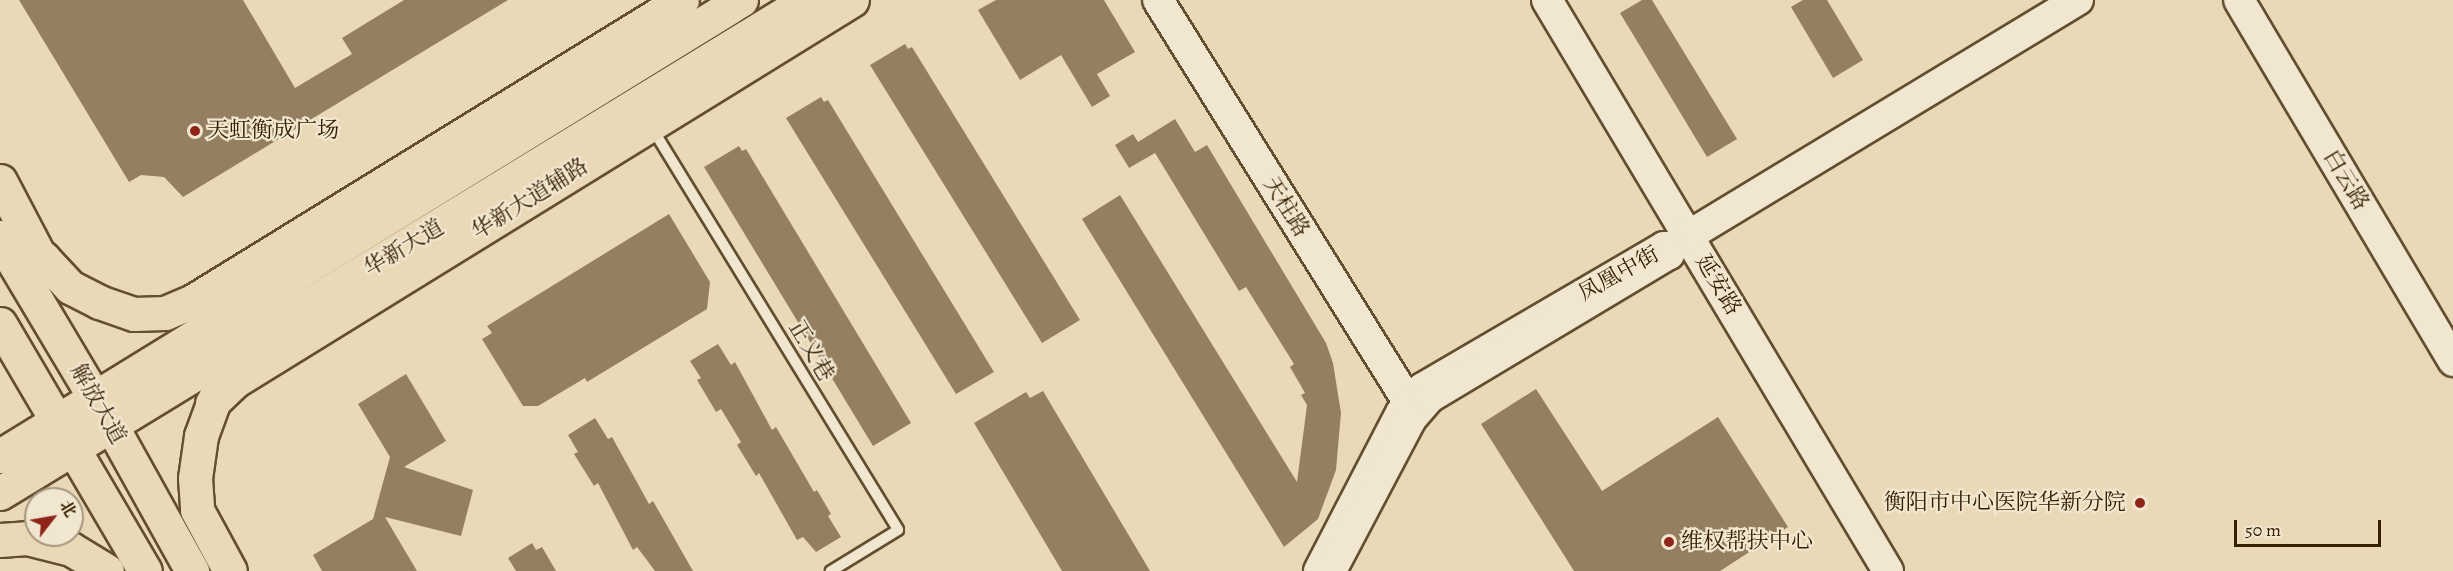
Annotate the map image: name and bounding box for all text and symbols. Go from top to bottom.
place label: 天虹衡成广场 [207,118,339,144]
marker: 天虹衡成广场 [188,124,202,138]
street label: 白云路 [2318,145,2374,215]
street label: 华新大道辅路 [467,153,593,245]
street label: 天柱路 [1257,172,1315,242]
street label: 华新大道 [359,214,449,282]
street label: 凤凰中街 [1574,241,1664,307]
street label: 延安路 [1690,250,1746,320]
street label: 正义巷 [783,316,839,386]
street label: 解放大道 [65,359,131,449]
north arrow [24,487,84,547]
place label: 衡阳市中心医院华新分院 [1884,490,2126,516]
marker: 衡阳市中心医院华新分院 [2131,494,2149,512]
text: 北 [54,496,81,521]
scale bar [2237,508,2384,546]
text: 50 m [2245,518,2281,542]
place label: 维权帮扶中心 [1681,529,1813,555]
marker: 维权帮扶中心 [1662,535,1676,549]

